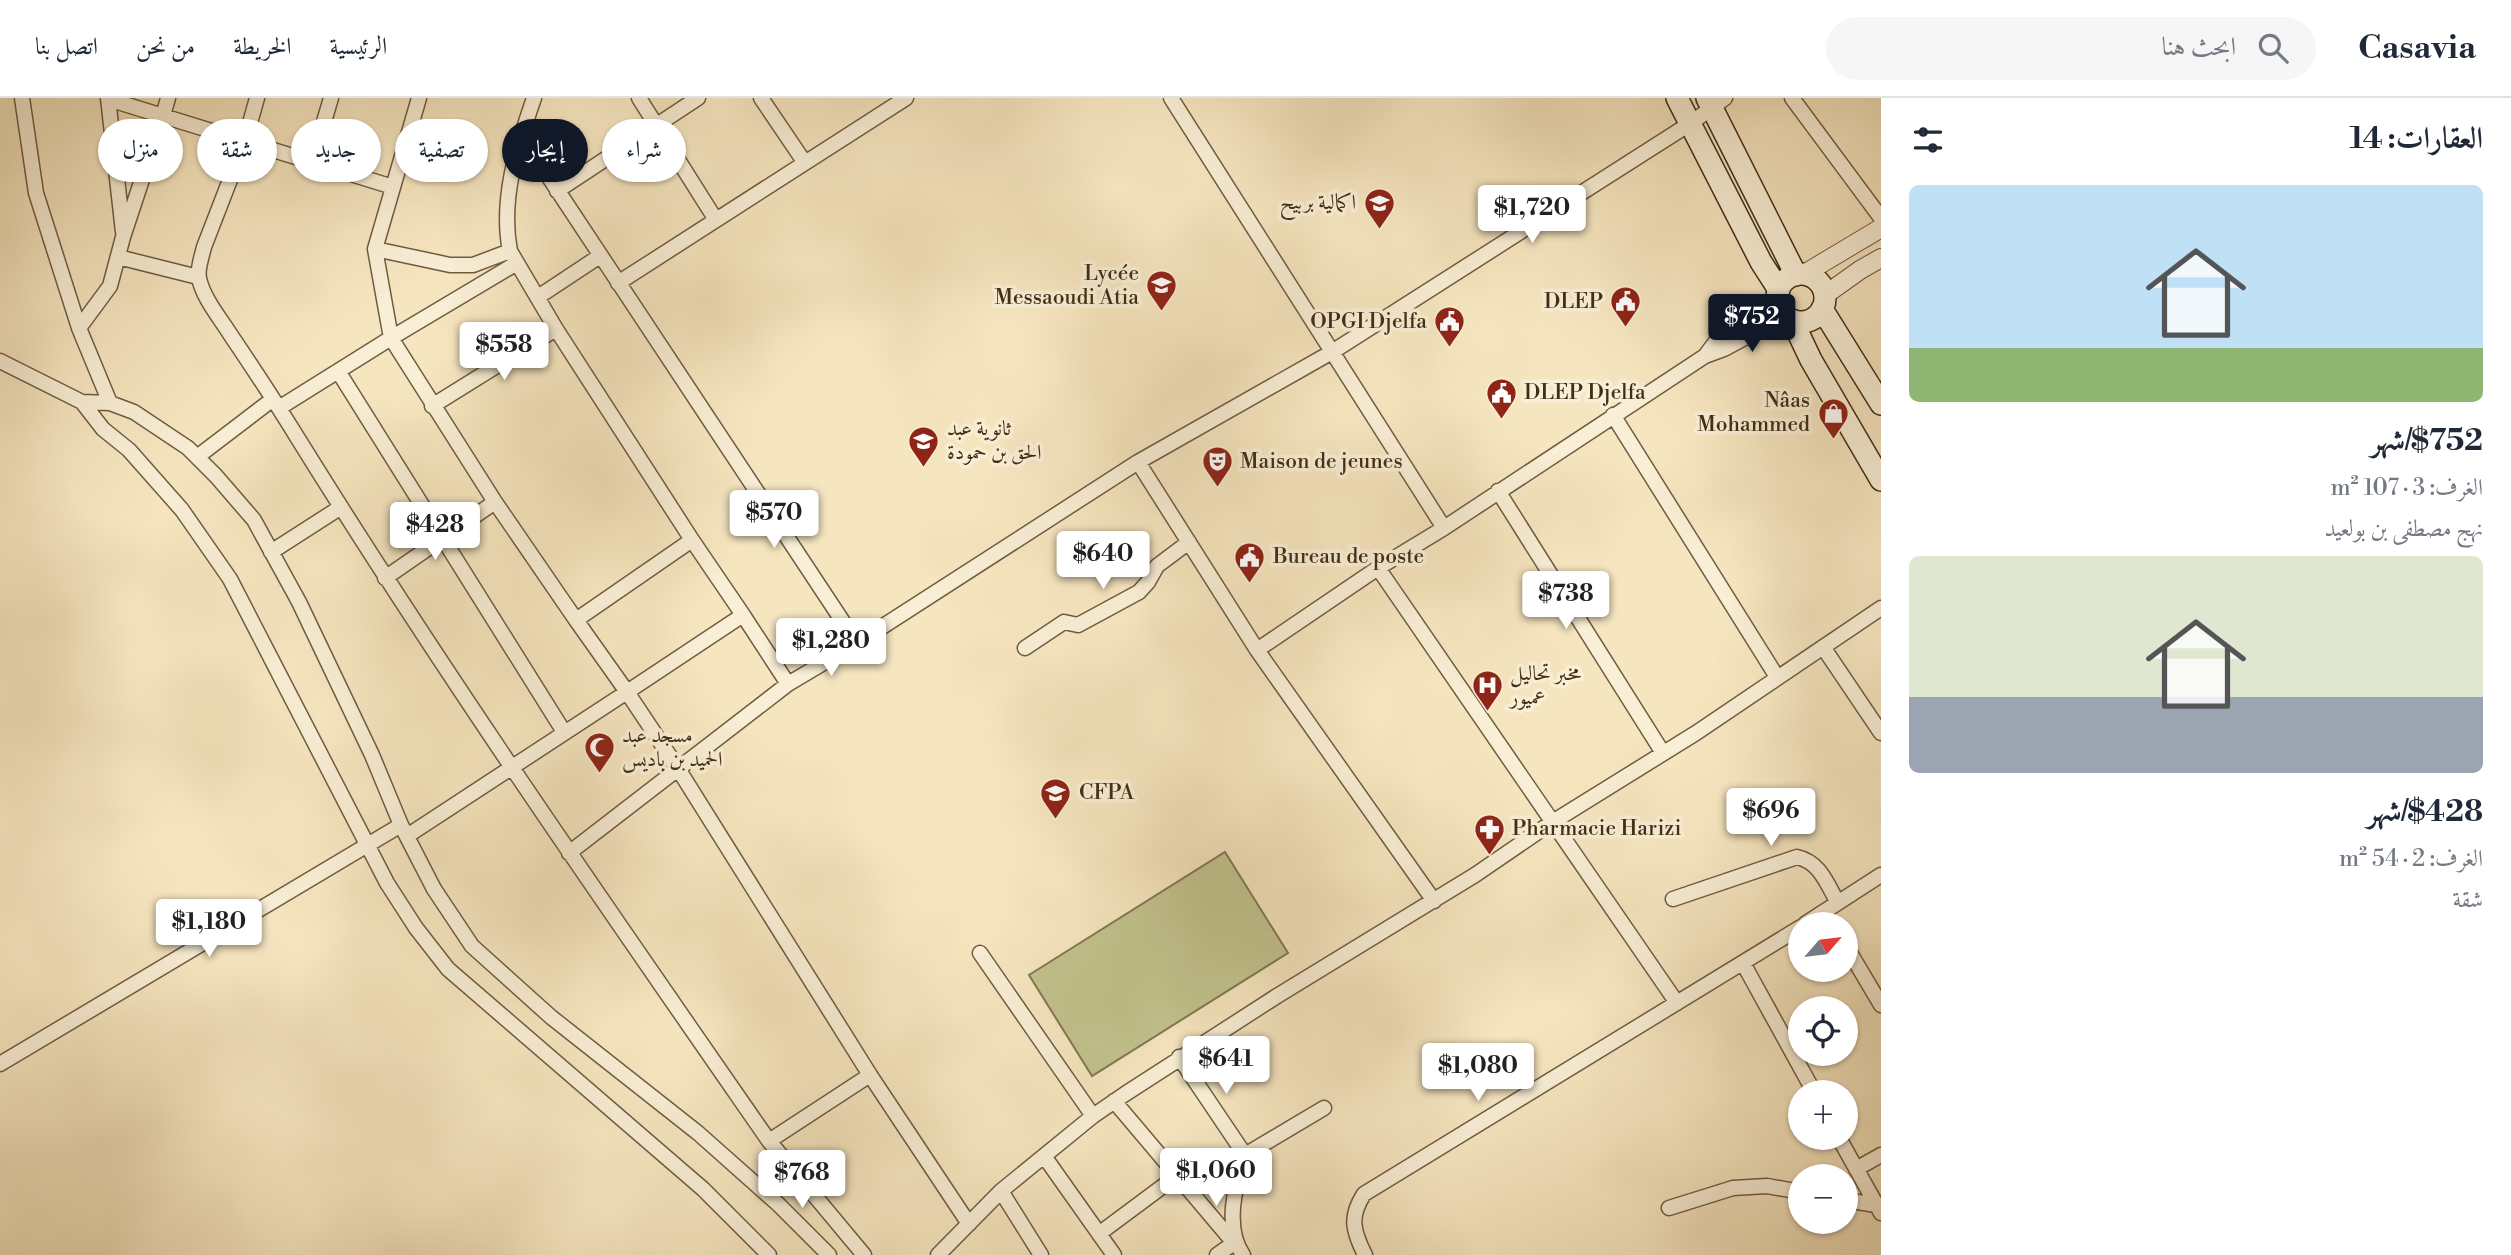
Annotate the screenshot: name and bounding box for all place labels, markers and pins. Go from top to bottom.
school or university icon: اكمالية بربيح [1362,186,1396,230]
pin: $1,720 [1475,186,1589,245]
place label: اكمالية بربيح [1280,190,1356,221]
place label: Lycée Messaoudi Atia [994,261,1139,311]
school or university icon: Lycée Messaoudi Atia [1145,269,1179,313]
public building icon: DLEP [1609,285,1643,329]
place label: DLEP [1544,289,1603,315]
pin: $752 [1711,294,1793,354]
public building icon: OPGI Djelfa [1433,305,1467,349]
place label: OPGI Djelfa [1310,309,1427,335]
pin: $558 [463,322,545,382]
public building icon: DLEP Djelfa [1484,376,1518,420]
place label: DLEP Djelfa [1524,380,1646,406]
place label: Nâas Mohammed [1697,388,1810,438]
shop icon: Nâas Mohammed [1816,396,1850,440]
place label: ثانوية عبد الحق بن حمودة [947,416,1042,466]
school or university icon: ثانوية عبد الحق بن حمودة [907,424,941,468]
theatre icon: Maison de jeunes [1200,445,1234,489]
place label: Maison de jeunes [1240,449,1403,475]
pin: $570 [733,490,815,550]
pin: $428 [394,503,476,562]
pin: $640 [1062,532,1144,591]
public building icon: Bureau de poste [1233,540,1267,584]
place label: Bureau de poste [1272,544,1424,570]
pin: $738 [1525,572,1607,631]
pin: $1,280 [774,618,888,678]
place label: مخبر تحاليل عميور [1508,661,1581,711]
hospital icon: مخبر تحاليل عميور [1470,669,1504,713]
place label: مسجد عبد الحميد بن باديس [622,723,723,773]
mosque icon: مسجد عبد الحميد بن باديس [582,731,616,775]
school or university icon: CFPA [1039,776,1073,820]
place label: CFPA [1079,780,1135,806]
pin: $696 [1730,788,1812,848]
pharmacy icon: Pharmacie Harizi [1472,812,1506,856]
place label: Pharmacie Harizi [1512,816,1681,842]
pin: $1,180 [152,900,266,959]
pin: $641 [1185,1037,1267,1096]
pin: $1,080 [1421,1044,1535,1103]
pin: $1,060 [1159,1148,1273,1208]
pin: $768 [761,1150,843,1210]

